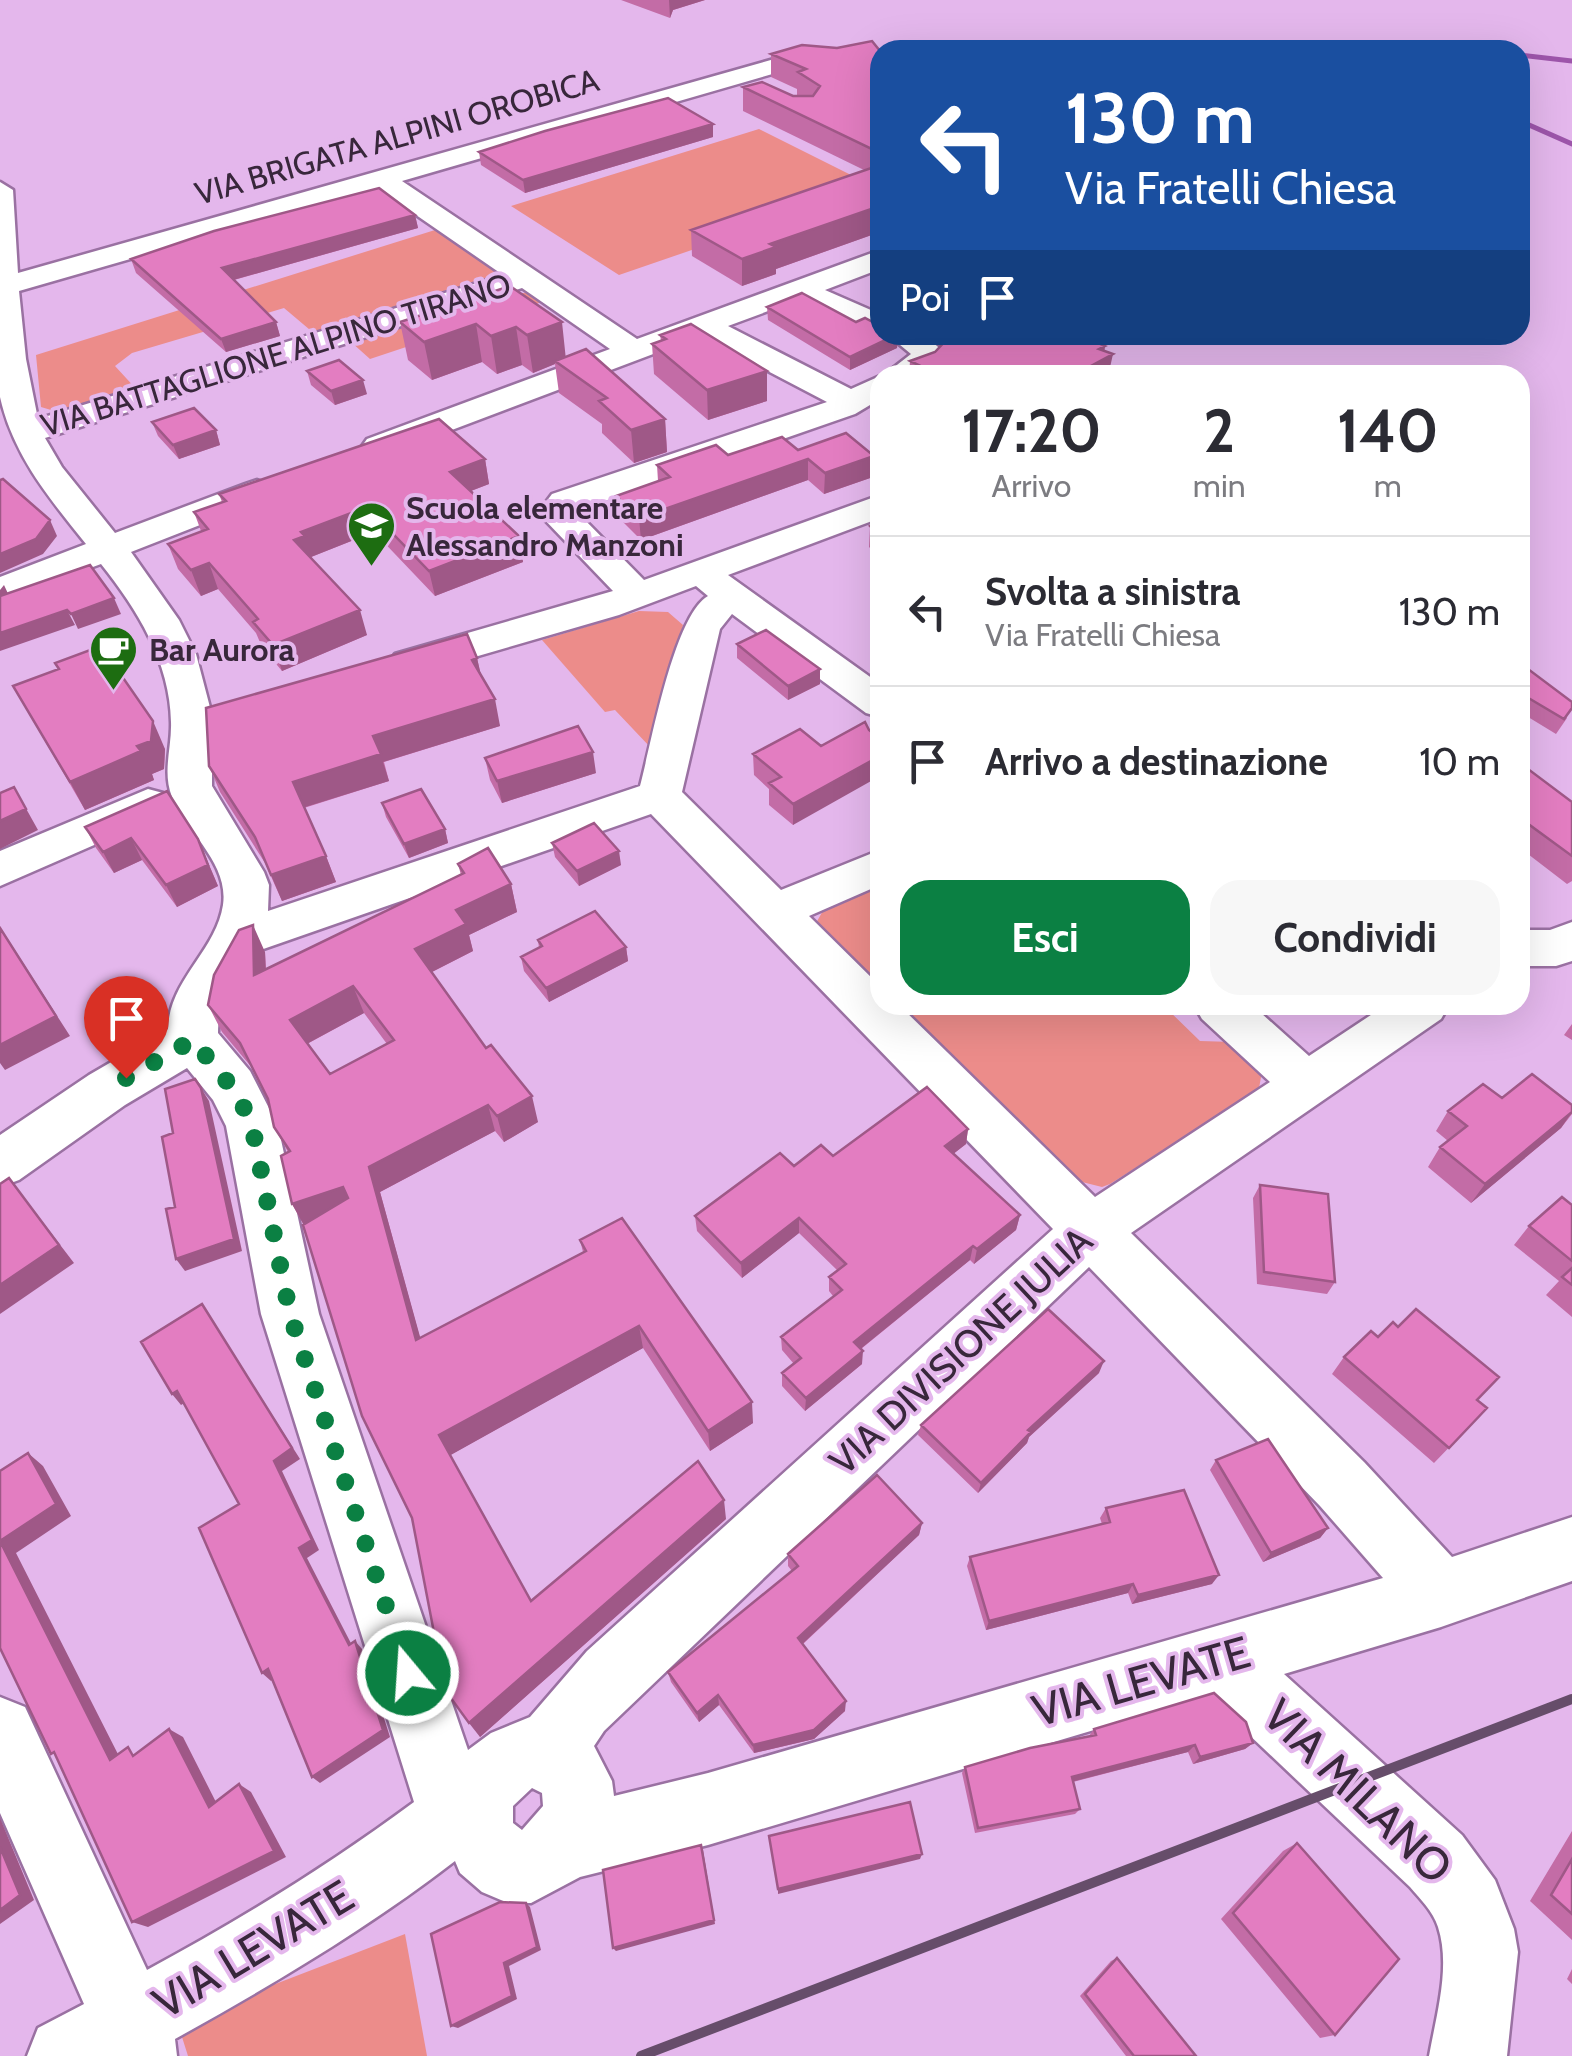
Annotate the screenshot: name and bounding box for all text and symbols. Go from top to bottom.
street label: VIA BRIGATA ALPINI OROBICA [190,60,604,213]
text: 130 m [1065,75,1255,161]
icon: left [900,80,1030,210]
text: Via Fratelli Chiesa [1065,161,1396,215]
street label: VIA BATTAGLIONE ALPINO TIRANO [36,264,515,445]
icon: arrive [970,270,1025,325]
text: Poi [900,274,950,321]
text: 17:20 [961,394,1102,467]
text: 2 [1203,394,1235,467]
text: 140 [1337,394,1439,467]
text: Arrivo [992,466,1071,505]
text: min [1193,466,1246,505]
text: m [1374,466,1402,505]
place label: Scuola elementare Alessandro Manzoni [406,488,684,564]
school or university icon: Scuola elementare Alessandro Manzoni [345,500,397,568]
text: Svolta a sinistra [985,568,1240,615]
icon: left [900,584,955,639]
text: 130 m [1399,588,1500,635]
text: Via Fratelli Chiesa [985,615,1220,654]
cafe icon: Bar Aurora [88,624,140,692]
place label: Bar Aurora [149,630,295,669]
icon: arrive [900,734,955,789]
text: Arrivo a destinazione [985,738,1328,785]
text: 10 m [1419,738,1500,785]
button: Esci [900,880,1190,995]
button: Condividi [1210,880,1500,995]
pin [84,976,169,1079]
icon: arrive [99,991,154,1046]
street label: VIA DIVISIONE JULIA [820,1216,1102,1484]
position arrow [356,1621,460,1725]
street label: VIA LEVATE [1026,1624,1256,1738]
street label: VIA MILANO [1253,1688,1463,1894]
street label: VIA LEVATE [143,1868,363,2030]

